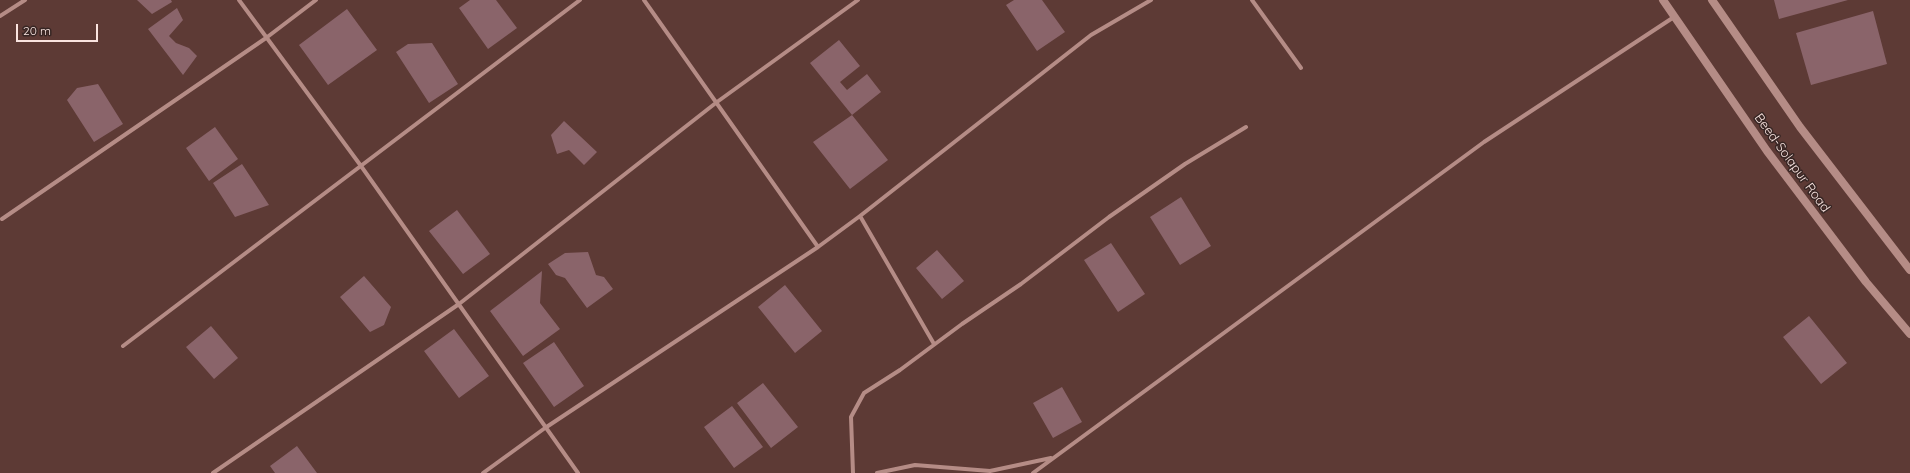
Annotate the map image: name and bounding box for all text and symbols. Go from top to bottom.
scale bar [18,16,100,42]
text: 20 m [23,23,51,38]
street label: Beed-Solapur Road [1751,111,1833,215]

